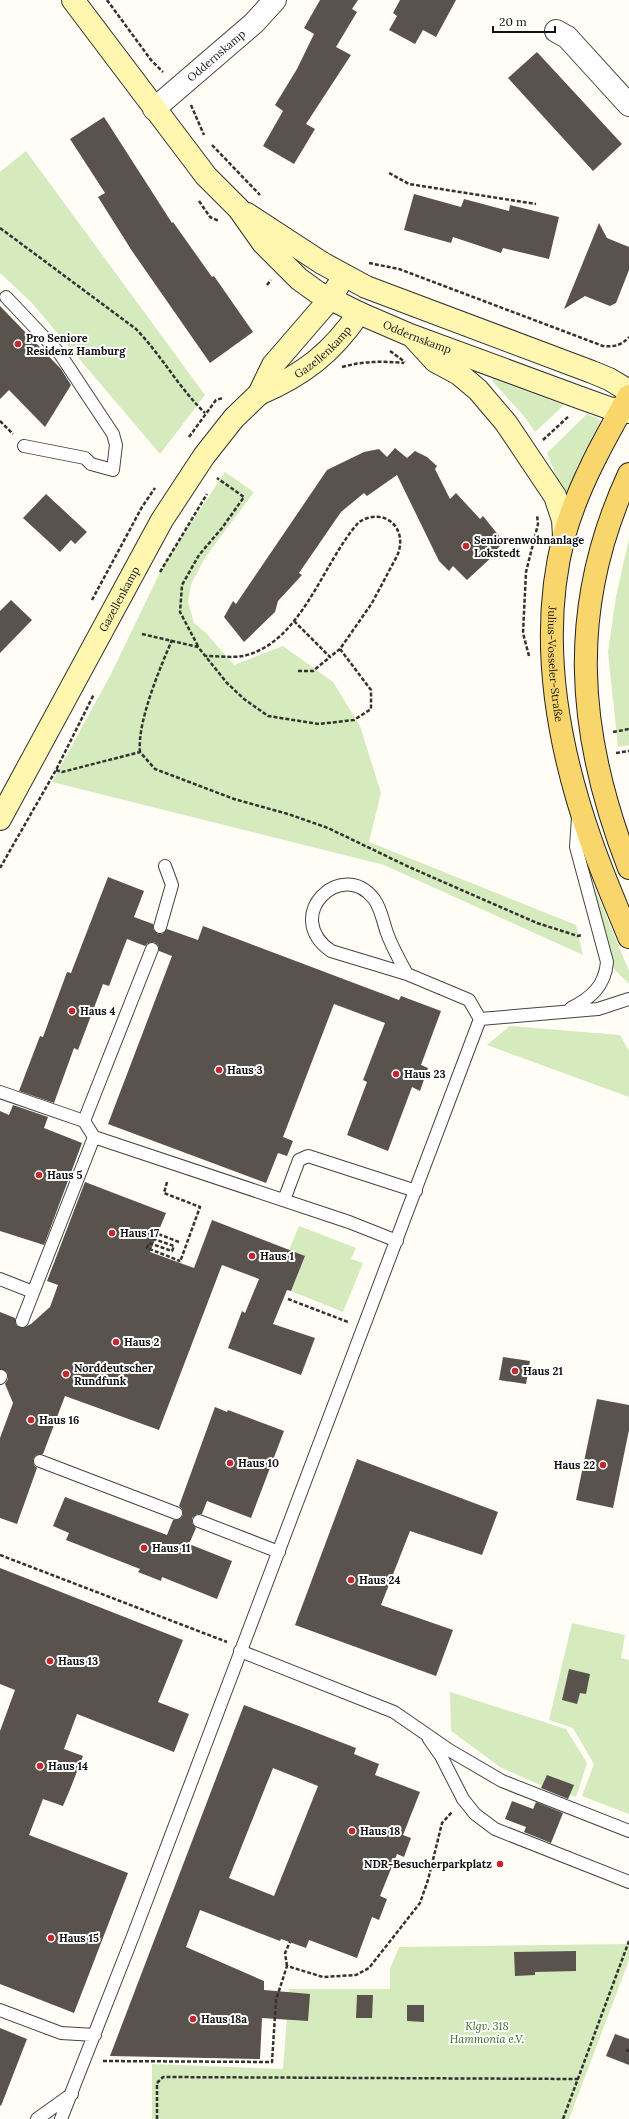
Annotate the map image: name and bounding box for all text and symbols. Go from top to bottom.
scale bar [493,8,555,34]
text: 20 m [499,14,527,29]
street label: Oddernskamp [184,26,248,84]
street label: Oddernskamp [381,317,454,357]
street label: Gazellenkamp [292,323,354,381]
place label: Pro Seniore Residenz Hamburg [26,331,126,358]
marker: Pro Seniore Residenz Hamburg [13,339,23,349]
place label: Seniorenwohnanlage Lokstedt [474,533,584,560]
marker: Seniorenwohnanlage Lokstedt [461,541,471,551]
street label: Gazellenkamp [96,564,143,634]
street label: Julius-Vosseler-Straße [545,605,566,723]
place label: Haus 4 [80,1004,116,1018]
marker: Haus 4 [67,1006,77,1016]
place label: Haus 3 [227,1063,263,1077]
marker: Haus 3 [214,1065,224,1075]
place label: Haus 23 [404,1067,446,1081]
marker: Haus 23 [391,1069,401,1079]
place label: Haus 5 [47,1168,83,1182]
marker: Haus 5 [34,1170,44,1180]
place label: Haus 17 [120,1226,159,1240]
marker: Haus 17 [107,1228,117,1238]
place label: Haus 1 [260,1249,295,1263]
marker: Haus 1 [247,1251,257,1261]
place label: Haus 2 [124,1335,160,1349]
marker: Haus 2 [111,1337,121,1347]
place label: Norddeutscher Rundfunk [74,1361,154,1388]
place label: Haus 21 [523,1364,563,1378]
marker: Haus 21 [510,1366,520,1376]
marker: Norddeutscher Rundfunk [61,1369,71,1379]
place label: Haus 16 [39,1413,79,1427]
marker: Haus 16 [26,1415,36,1425]
place label: Haus 10 [238,1456,279,1470]
marker: Haus 10 [225,1458,235,1468]
place label: Haus 22 [554,1458,595,1472]
marker: Haus 22 [598,1460,608,1470]
place label: Haus 11 [152,1541,191,1555]
marker: Haus 11 [139,1543,149,1553]
place label: Haus 24 [359,1573,400,1587]
marker: Haus 24 [346,1575,356,1585]
place label: Haus 13 [58,1654,98,1668]
marker: Haus 13 [45,1656,55,1666]
place label: Haus 14 [48,1759,88,1773]
marker: Haus 14 [35,1761,45,1771]
place label: Haus 18 [360,1824,400,1838]
marker: Haus 18 [347,1826,357,1836]
place label: NDR-Besucherparkplatz [364,1857,492,1871]
marker: NDR-Besucherparkplatz [495,1859,505,1869]
place label: Haus 15 [59,1931,99,1945]
marker: Haus 15 [46,1933,56,1943]
place label: Haus 18a [201,2012,247,2026]
marker: Haus 18a [188,2014,198,2024]
park label: Klgv. 318 Hammonia e.V. [450,2019,524,2046]

